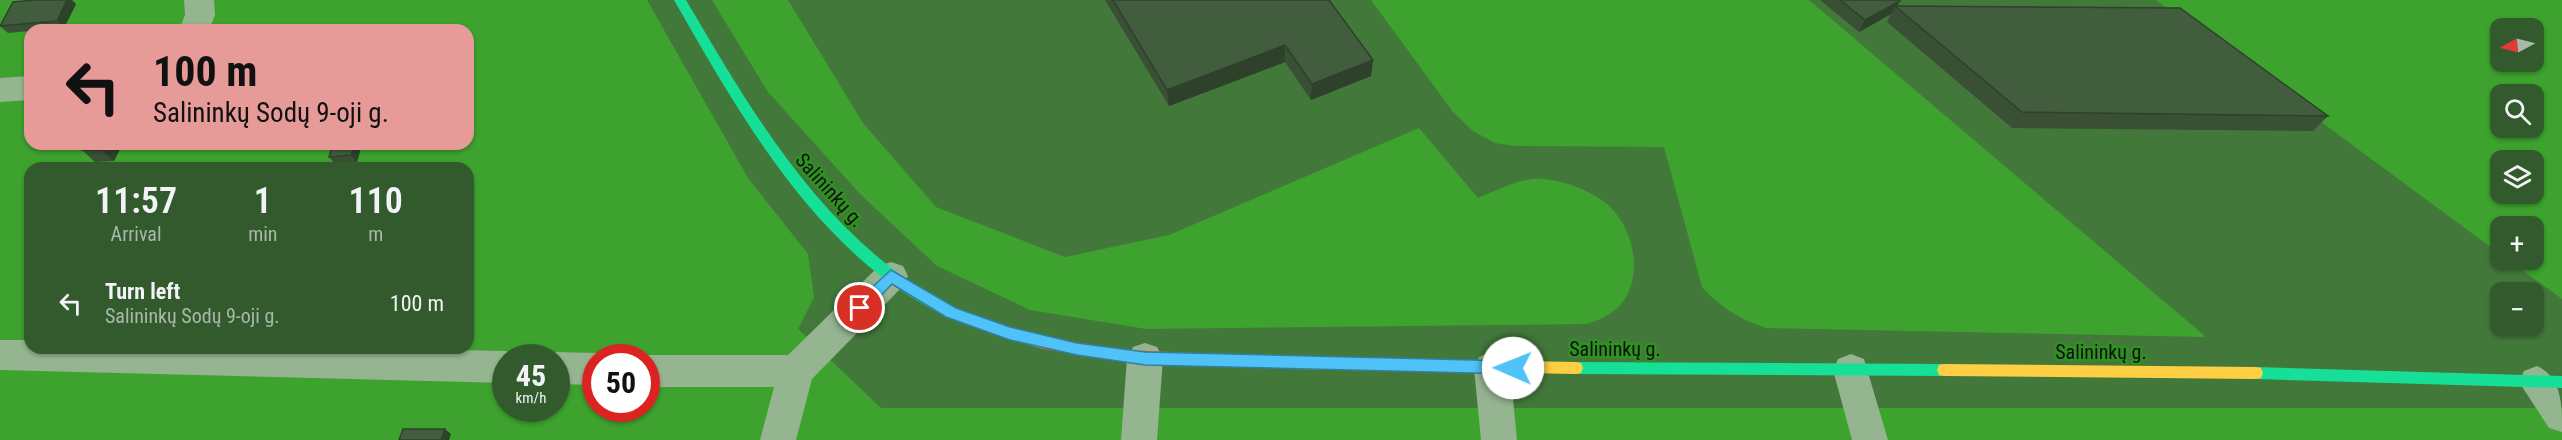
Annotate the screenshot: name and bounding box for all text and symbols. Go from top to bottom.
north arrow [2490,18,2544,72]
map controls [2490,18,2544,336]
text: 100 m [153,47,258,96]
icon: left [54,48,132,126]
button: search [2490,84,2544,138]
text: Salininkų Sodų 9-oji g. [153,97,389,129]
street label: Salininkų g. [790,148,870,232]
button: layers [2490,150,2544,204]
text: 11:57 [95,180,177,222]
text: 1 [254,180,272,222]
text: 110 [349,180,403,222]
button: + [2490,216,2544,270]
text: Arrival [111,222,162,246]
text: min [248,222,277,246]
text: m [368,222,383,246]
text: Turn left [105,279,180,304]
pin [834,282,885,333]
button: − [2490,282,2544,336]
icon: left [54,287,87,320]
text: 100 m [390,291,444,316]
icon: arrive [843,291,876,324]
text: Salininkų Sodų 9-oji g. [105,304,280,328]
position arrow [1481,336,1545,400]
street label: Salininkų g. [1569,337,1661,361]
street label: Salininkų g. [2055,340,2147,364]
speed limit sign: 50 [582,344,660,422]
text: 45 [516,358,546,393]
text: km/h [516,389,546,407]

